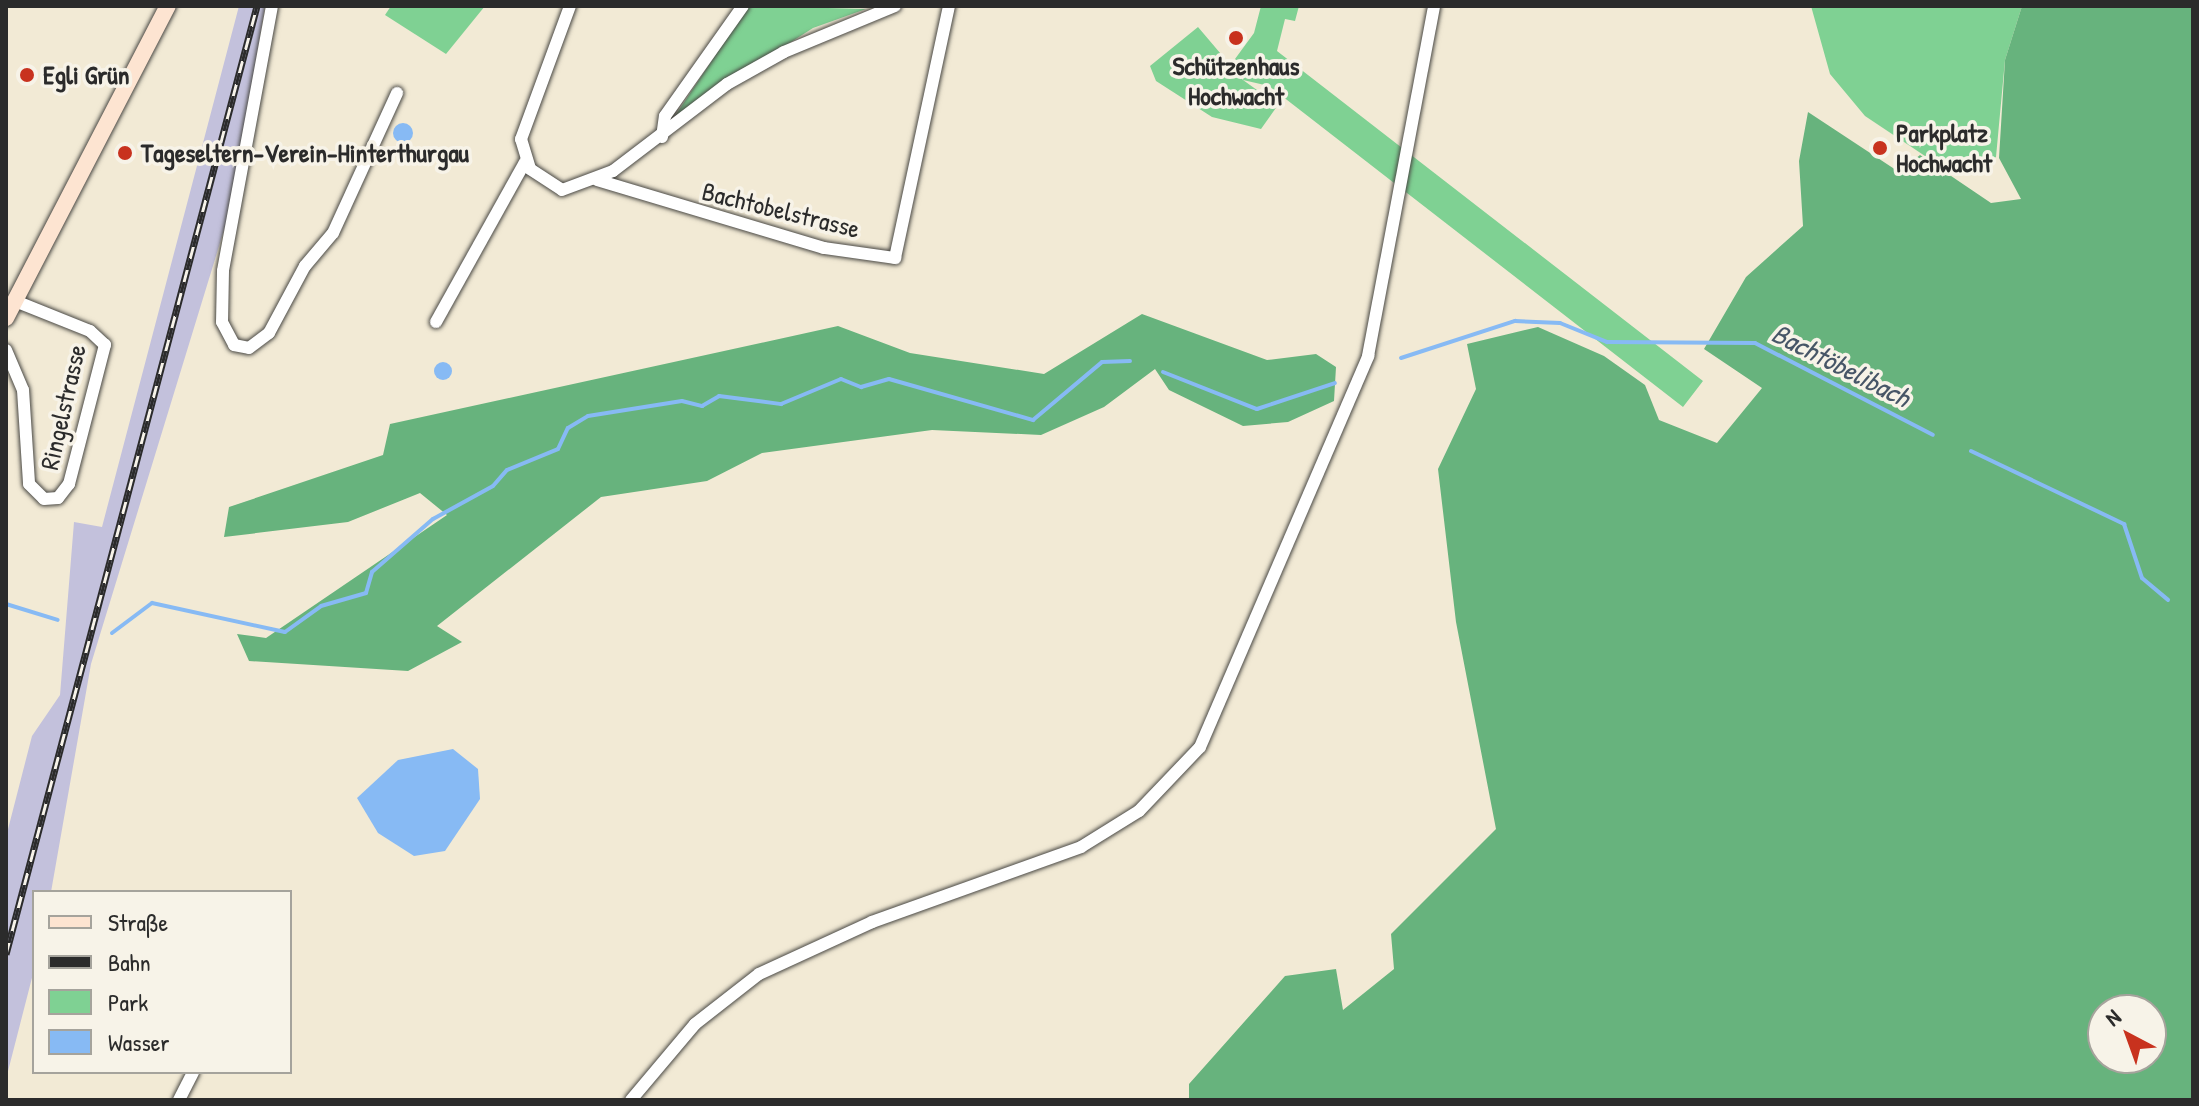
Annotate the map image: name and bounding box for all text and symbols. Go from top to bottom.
marker: Schützenhaus Hochwacht [1227,29,1245,47]
place label: Schützenhaus Hochwacht [1172,50,1300,112]
place label: Egli Grün [43,59,129,91]
marker: Egli Grün [18,66,36,84]
place label: Parkplatz Hochwacht [1896,117,1992,178]
place label: Tageseltern-Verein-Hinterthurgau [141,137,469,169]
marker: Parkplatz Hochwacht [1871,139,1889,157]
marker: Tageseltern-Verein-Hinterthurgau [116,144,134,162]
street label: Bachtobelstrasse [699,175,863,245]
water label: Bachtöbelibach [1766,316,1916,414]
street label: Ringelstrasse [33,341,93,473]
legend [32,890,292,1074]
text: Straße [108,906,168,938]
text: Bahn [108,946,151,978]
text: Park [108,986,148,1018]
north arrow [2087,994,2167,1074]
text: N [2098,1002,2127,1033]
text: Wasser [108,1026,169,1058]

